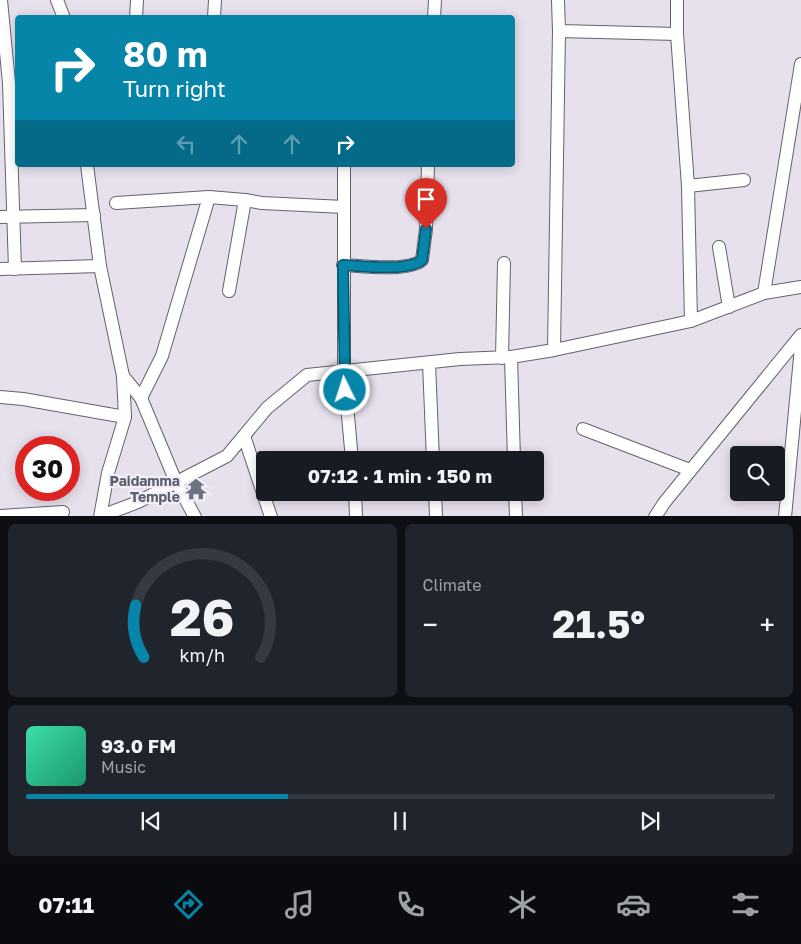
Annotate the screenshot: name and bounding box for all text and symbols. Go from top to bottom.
text: 80 m [123,33,208,75]
icon: right [40,35,105,100]
text: Turn right [123,75,226,102]
icon: left [172,130,200,158]
icon: ahead [225,130,253,158]
icon: ahead [278,130,306,158]
icon: right [331,130,359,158]
pin [405,178,447,229]
icon: arrive [412,185,440,213]
position arrow [318,363,370,415]
speed limit sign: 30 [15,436,80,501]
map controls [730,446,785,501]
button: search [730,446,785,501]
text: 07:12 · 1 min · 150 m [308,464,492,487]
place label: Paidamma Temple [110,472,180,505]
temple icon: Paidamma Temple [183,476,209,502]
text: Climate [423,575,482,595]
text: 26 [170,585,235,647]
text: 21.5° [552,601,645,646]
text: − [423,608,438,641]
text: + [760,608,775,641]
text: km/h [180,644,225,666]
text: 93.0 FM [101,734,176,757]
text: Music [101,757,146,777]
icon: previous [137,807,165,835]
icon: pause [386,807,414,835]
icon: next [636,807,664,835]
icon: directions [171,887,206,922]
icon: music [282,887,317,922]
icon: phone [393,887,428,922]
icon: climate [505,887,540,922]
icon: car [616,887,651,922]
icon: filters [728,887,763,922]
text: 07:11 [38,891,94,918]

